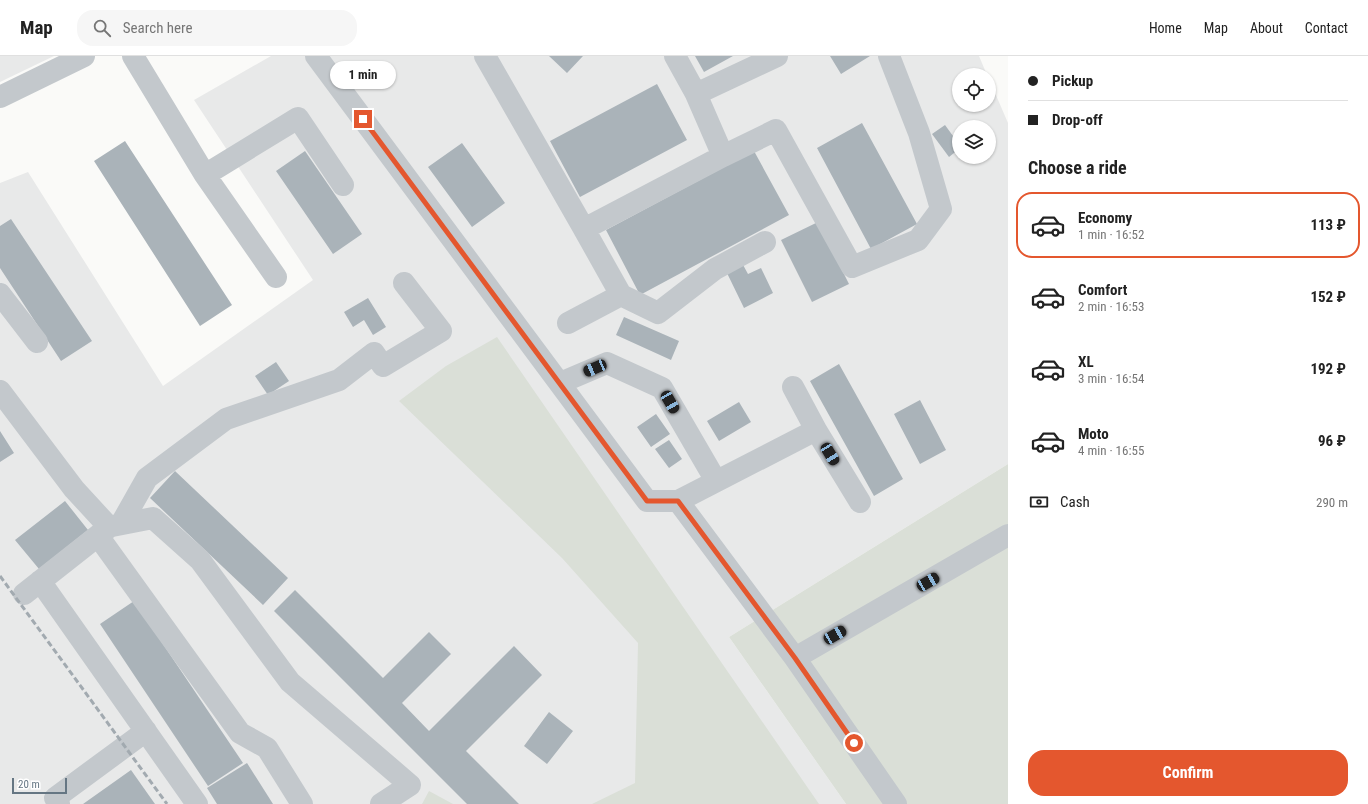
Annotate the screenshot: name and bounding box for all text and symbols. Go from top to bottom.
search box [77,10,357,46]
text: Map [20,16,53,39]
icon: search [91,17,113,39]
text: Search here [123,19,193,37]
text: Home [1149,20,1182,36]
text: Map [1204,20,1228,36]
text: About [1250,20,1283,36]
text: Contact [1305,20,1348,36]
callout: 1 min [330,61,396,89]
text: 1 min [349,67,377,82]
map controls [952,68,996,164]
button: locate [952,68,996,112]
text: Pickup [1052,72,1093,90]
route end [354,110,372,128]
text: Drop-off [1052,111,1103,129]
button: layers [952,120,996,164]
text: Choose a ride [1028,157,1127,178]
icon: car [1030,207,1066,243]
text: Economy [1078,209,1132,227]
text: 113 ₽ [1310,216,1346,234]
text: 1 min · 16:52 [1078,227,1144,242]
icon: car [1030,279,1066,315]
text: Comfort [1078,281,1127,299]
text: 152 ₽ [1310,288,1346,306]
text: 2 min · 16:53 [1078,299,1144,314]
icon: car [1030,351,1066,387]
text: XL [1078,353,1094,371]
car [582,358,608,378]
text: 192 ₽ [1310,360,1346,378]
text: 3 min · 16:54 [1078,371,1144,386]
car [659,389,681,415]
icon: car [1030,423,1066,459]
text: Moto [1078,425,1109,443]
text: 96 ₽ [1318,432,1346,450]
car [819,441,841,467]
text: 4 min · 16:55 [1078,443,1144,458]
icon: cash [1028,491,1050,513]
text: Cash [1060,493,1090,511]
text: 290 m [1316,495,1348,510]
car [915,571,941,593]
car [822,624,848,646]
route start [845,734,863,752]
button: Confirm [1028,750,1348,796]
scale bar [12,776,67,795]
text: 20 m [18,778,40,791]

